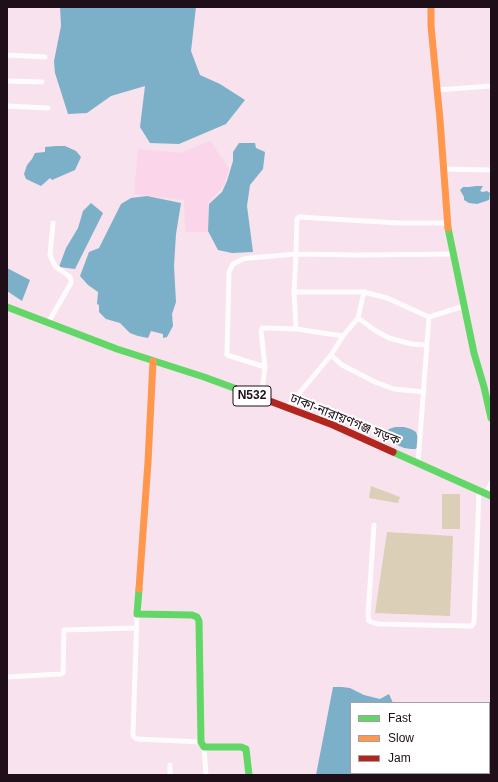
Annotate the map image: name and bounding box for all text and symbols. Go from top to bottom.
road number: N532 [233,386,271,406]
street label: ঢাকা-নারায়ণগঞ্জ সড়ক [288,391,402,449]
legend [350,702,490,774]
text: Fast [388,711,411,725]
text: Slow [388,731,414,745]
text: Jam [388,751,411,765]

